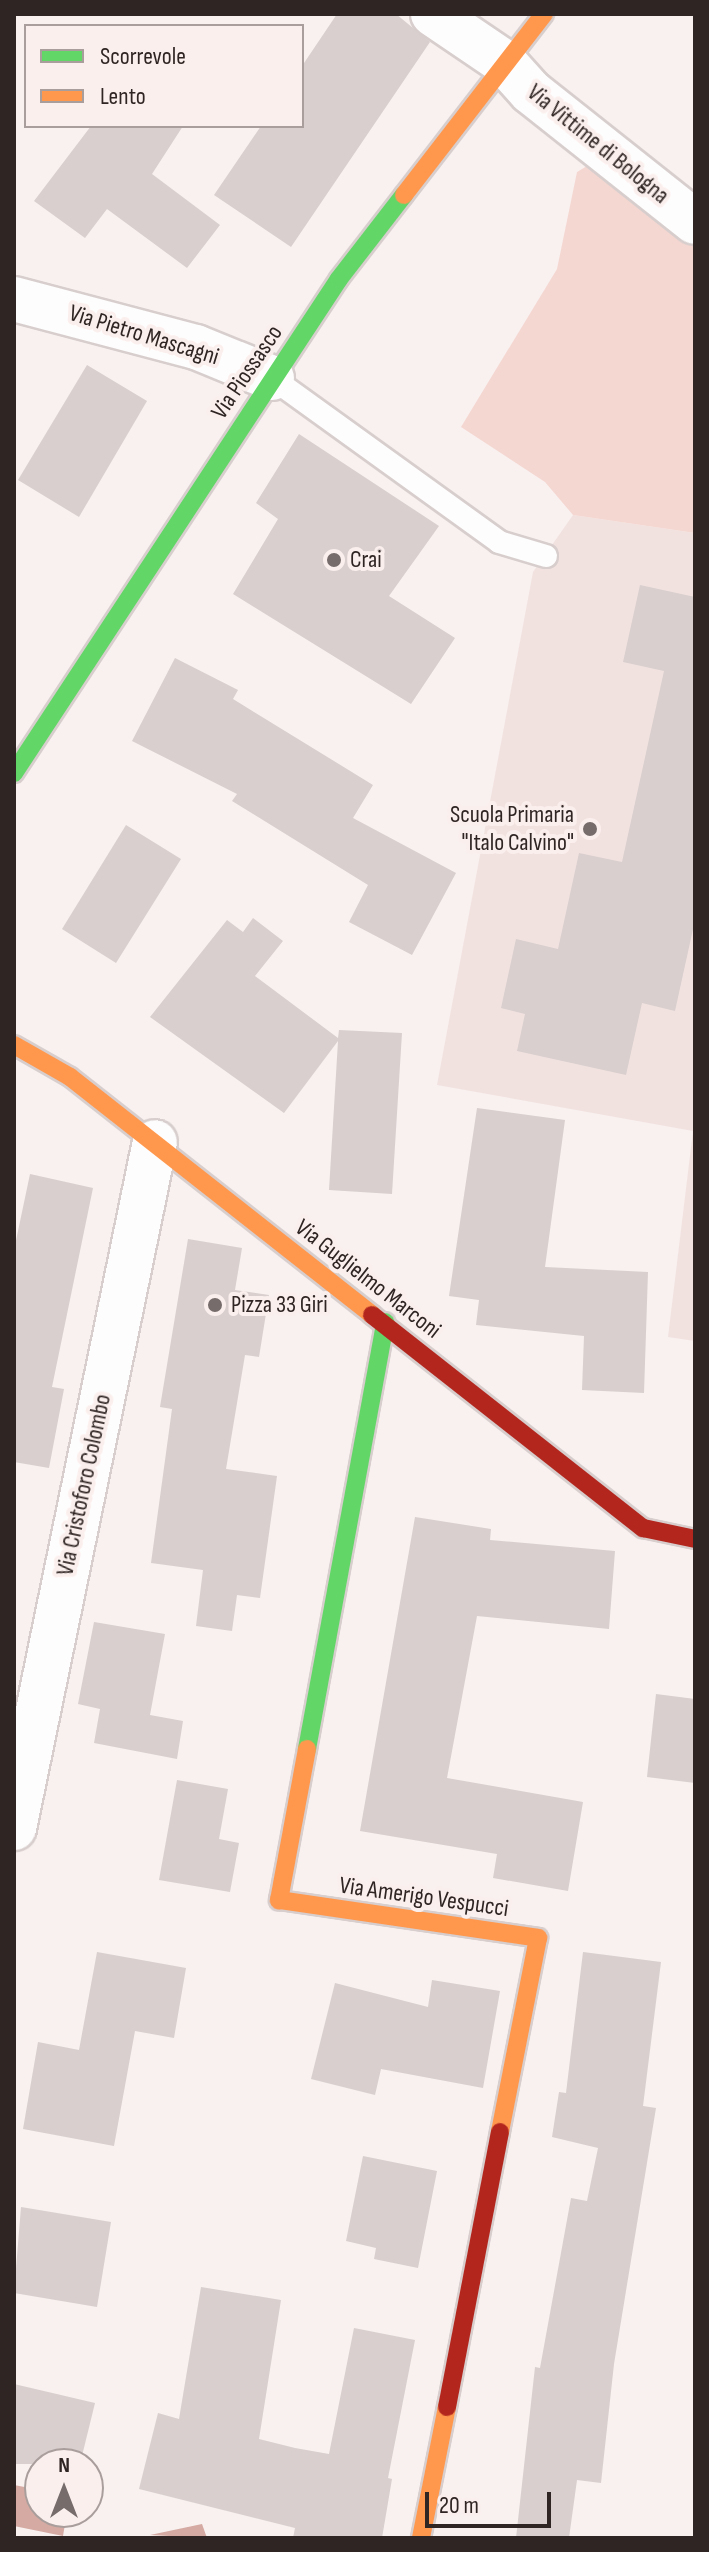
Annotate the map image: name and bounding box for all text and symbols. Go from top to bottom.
legend [24,24,304,128]
text: Scorrevole [100,42,186,71]
street label: Via Vittime di Bologna [521,78,675,210]
text: Lento [100,82,146,111]
street label: Via Pietro Mascagni [66,299,222,371]
street label: Via Piossasco [205,320,289,424]
place label: Crai [350,546,382,574]
marker: Crai [325,551,343,569]
place label: Scuola Primaria "Italo Calvino" [450,801,574,857]
marker: Scuola Primaria "Italo Calvino" [581,820,599,838]
street label: Via Guglielmo Marconi [289,1213,447,1345]
place label: Pizza 33 Giri [231,1291,328,1319]
marker: Pizza 33 Giri [206,1296,224,1314]
street label: Via Cristoforo Colombo [51,1392,117,1578]
street label: Via Amerigo Vespucci [338,1871,510,1923]
north arrow [24,2448,104,2528]
text: N [58,2452,70,2479]
scale bar [429,2476,555,2526]
text: 20 m [439,2491,479,2520]

